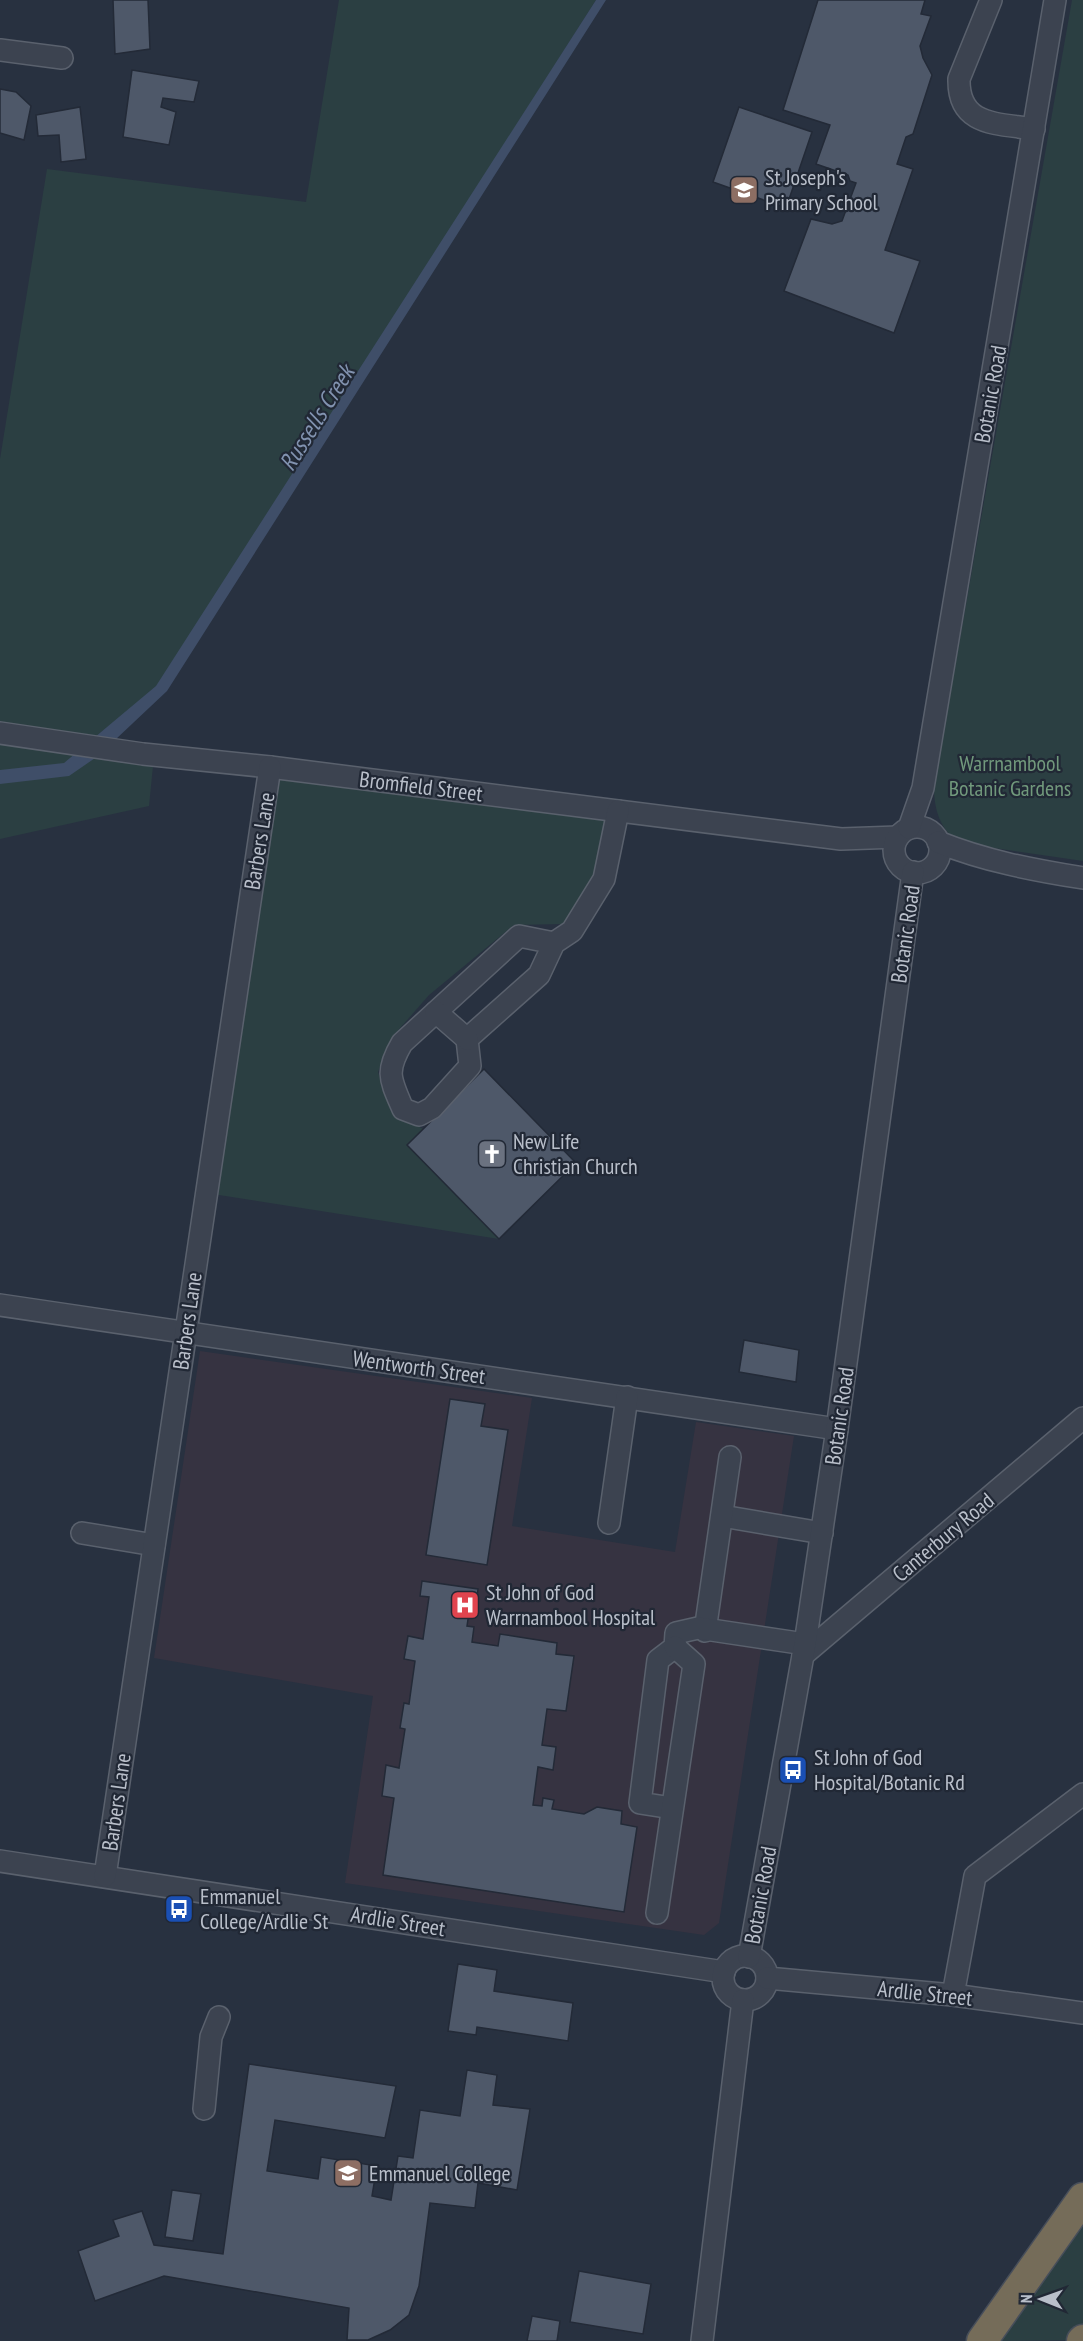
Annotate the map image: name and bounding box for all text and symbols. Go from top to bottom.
place label: St Joseph's Primary School [765,163,879,216]
school or university icon: St Joseph's Primary School [728,174,760,206]
street label: Botanic Road [968,343,1012,445]
water label: Russells Creek [272,357,363,476]
park label: Warrnambool Botanic Gardens [949,749,1071,802]
street label: Bromfield Street [358,765,484,807]
street label: Barbers Lane [237,790,281,892]
street label: Botanic Road [884,883,926,985]
place label: New Life Christian Church [513,1127,638,1180]
church icon: New Life Christian Church [476,1138,508,1170]
street label: Barbers Lane [166,1270,208,1372]
street label: Wentworth Street [351,1344,487,1390]
street label: Botanic Road [818,1365,860,1467]
street label: Canterbury Road [886,1486,1000,1588]
place label: St John of God Warrnambool Hospital [486,1578,656,1631]
hospital icon: St John of God Warrnambool Hospital [449,1589,481,1621]
place label: St John of God Hospital/Botanic Rd [814,1743,965,1796]
street label: Barbers Lane [95,1751,137,1853]
bus stop icon: St John of God Hospital/Botanic Rd [777,1754,809,1786]
street label: Botanic Road [738,1844,782,1946]
place label: Emmanuel College/Ardlie St [200,1882,328,1935]
bus stop icon: Emmanuel College/Ardlie St [163,1893,195,1925]
street label: Ardlie Street [349,1900,447,1942]
street label: Ardlie Street [876,1974,974,2012]
school or university icon: Emmanuel College [332,2157,364,2189]
place label: Emmanuel College [369,2159,511,2187]
north arrow [1011,2269,1071,2329]
text: N [1016,2294,1036,2303]

